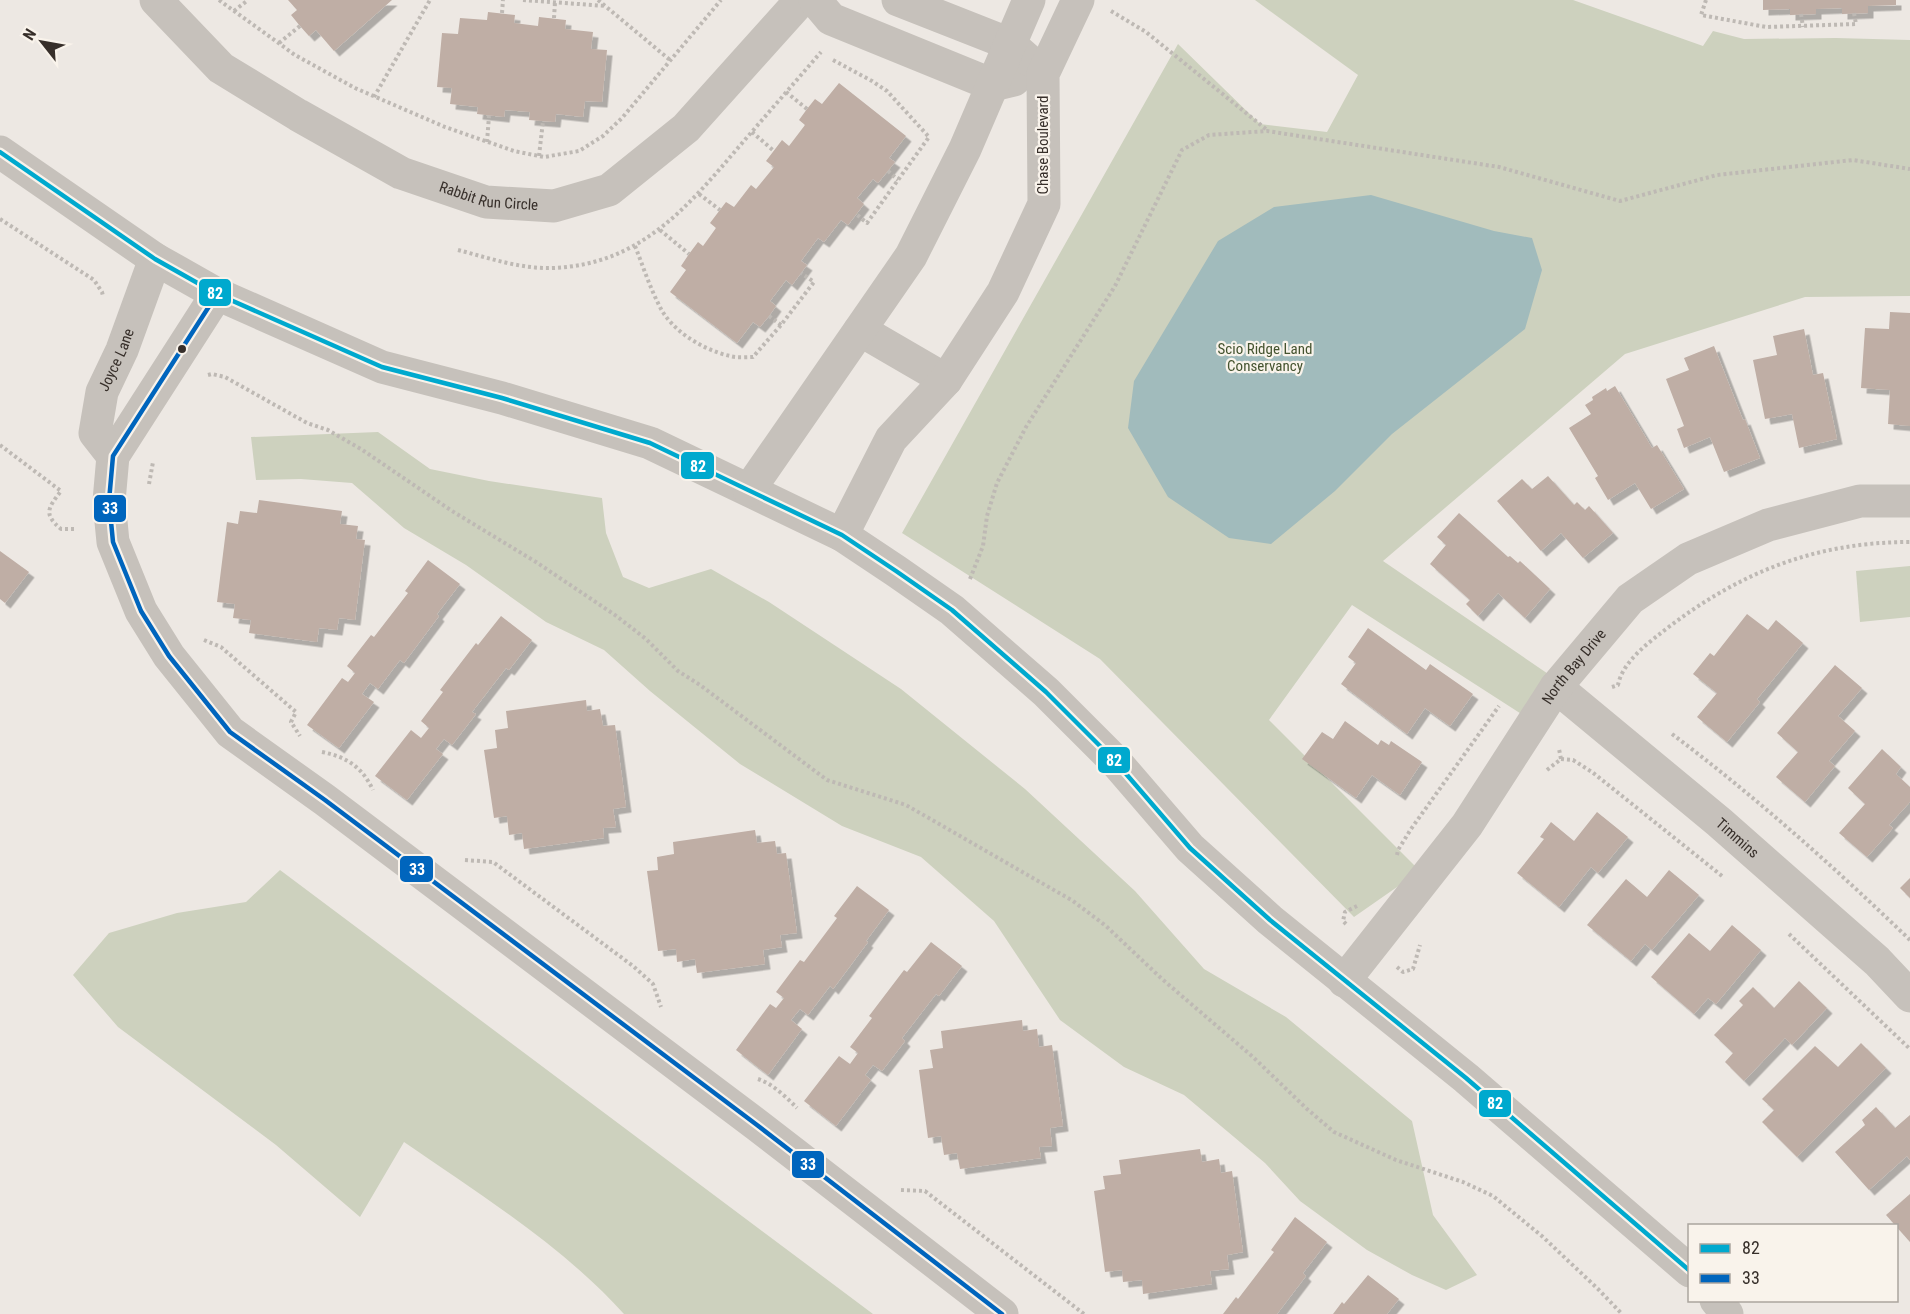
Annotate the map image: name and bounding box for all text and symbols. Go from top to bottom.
north arrow [12,12,72,72]
text: N [19,25,40,44]
street label: Chase Boulevard [1034,96,1052,194]
street label: Rabbit Run Circle [437,178,539,214]
line badge: 82 [198,278,232,307]
text: 82 [207,284,223,303]
street label: Joyce Lane [95,326,138,394]
park label: Scio Ridge Land Conservancy [1218,340,1312,375]
unlabelled marker [176,343,188,355]
line badge: 82 [680,451,715,480]
text: 82 [690,457,706,476]
line badge: 33 [93,494,127,523]
text: 33 [102,499,118,518]
street label: North Bay Drive [1538,625,1610,708]
line badge: 82 [1097,746,1131,774]
text: 82 [1106,751,1122,770]
street label: Timmins [1712,814,1763,862]
line badge: 33 [399,855,434,883]
text: 33 [409,860,425,879]
line badge: 82 [1478,1089,1512,1118]
text: 82 [1487,1094,1503,1113]
line badge: 33 [791,1150,825,1179]
text: 33 [800,1155,816,1174]
legend [1688,1224,1898,1302]
text: 82 [1742,1237,1760,1258]
text: 33 [1742,1267,1760,1288]

